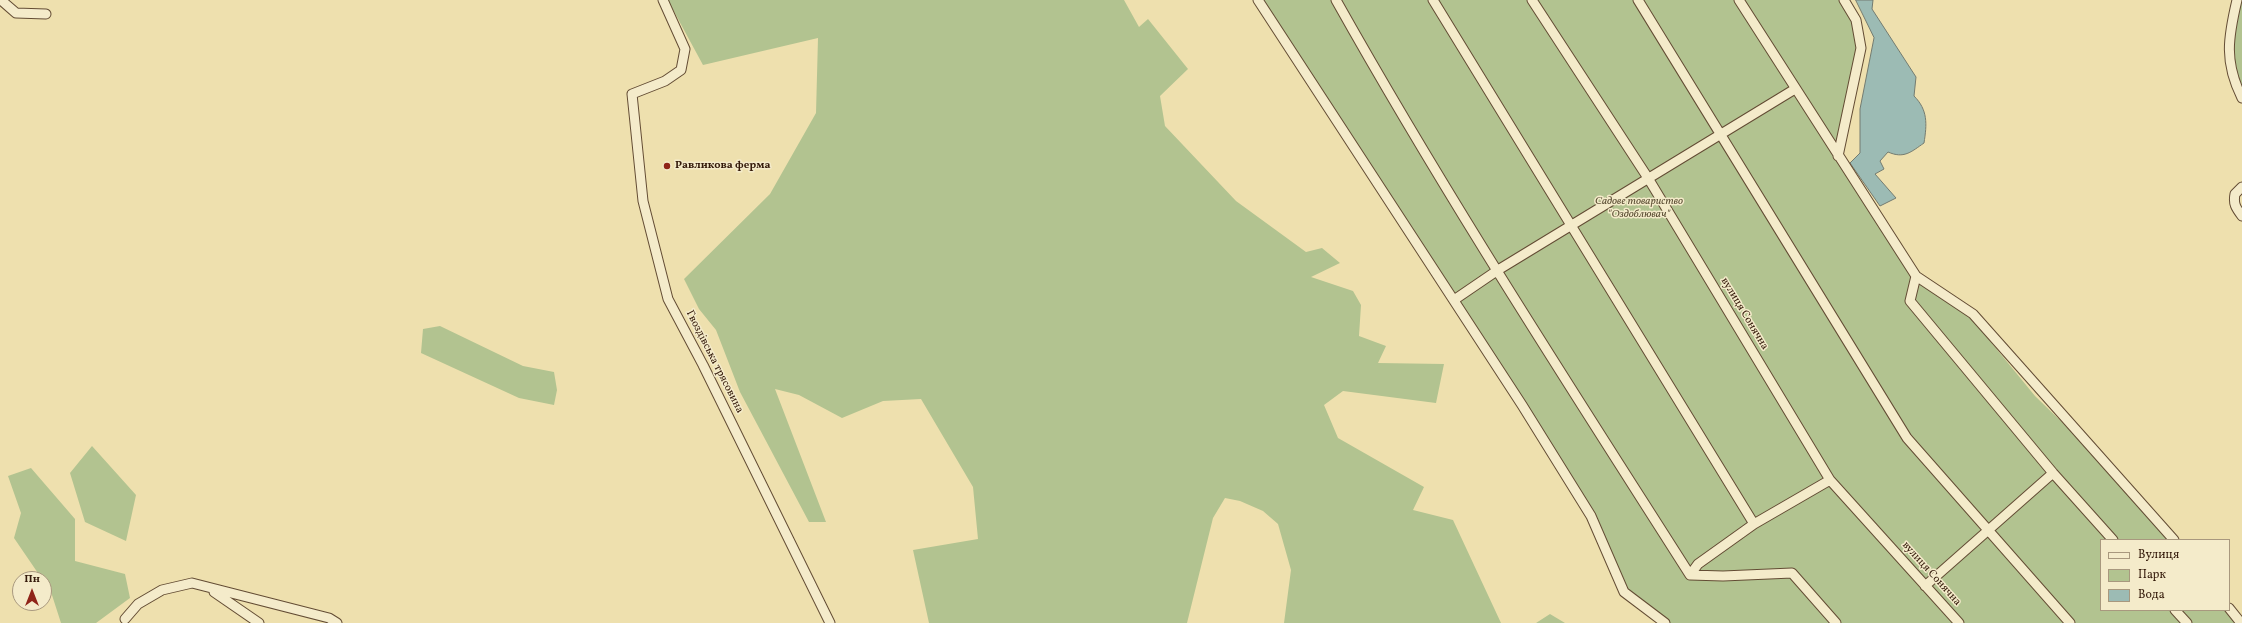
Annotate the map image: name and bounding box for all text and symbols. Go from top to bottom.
place label: Равликова ферма [675,159,770,173]
marker: Равликова ферма [662,161,672,171]
park label: Садове товариство "Оздоблювач" [1595,195,1683,221]
street label: вулиця Сонячна [1717,276,1771,352]
street label: Гвоздівська трясовина [682,308,746,416]
street label: вулиця Сонячна [1899,539,1963,609]
legend [2100,539,2230,611]
text: Вулиця [2138,547,2179,563]
text: Парк [2138,567,2166,583]
north arrow [12,571,52,611]
text: Пн [24,572,40,587]
text: Вода [2138,587,2165,603]

